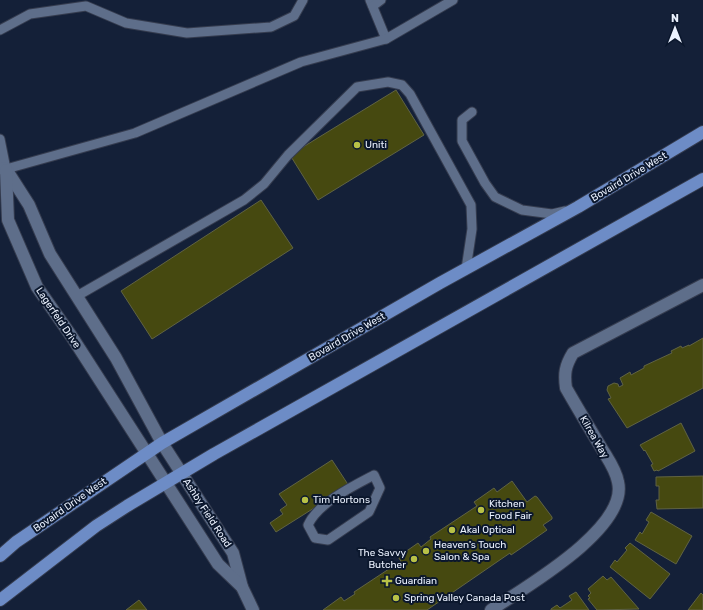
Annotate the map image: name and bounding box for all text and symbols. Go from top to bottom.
north arrow [655,8,695,48]
text: N [671,12,679,25]
place label: Uniti [365,139,387,151]
marker: Uniti [352,140,362,150]
street label: Bovaird Drive West [589,150,669,204]
street label: Lagerfeld Drive [33,285,83,351]
street label: Bovaird Drive West [307,310,387,364]
street label: Kilrea Way [577,414,611,461]
street label: Bovaird Drive West [31,475,109,535]
street label: Ashby Field Road [180,476,234,550]
place label: Tim Hortons [313,494,370,506]
marker: Tim Hortons [300,495,310,505]
place label: Kitchen Food Fair [489,498,532,522]
marker: Kitchen Food Fair [476,505,486,515]
place label: Akal Optical [460,524,515,536]
marker: Akal Optical [447,525,457,535]
place label: Heaven's Touch Salon & Spa [434,539,506,563]
marker: Heaven's Touch Salon & Spa [421,546,431,556]
place label: The Savvy Butcher [358,547,406,571]
marker: The Savvy Butcher [409,554,419,564]
place label: Guardian [395,575,437,587]
marker: Guardian [382,576,392,586]
place label: Spring Valley Canada Post [404,592,525,604]
marker: Spring Valley Canada Post [391,593,401,603]

